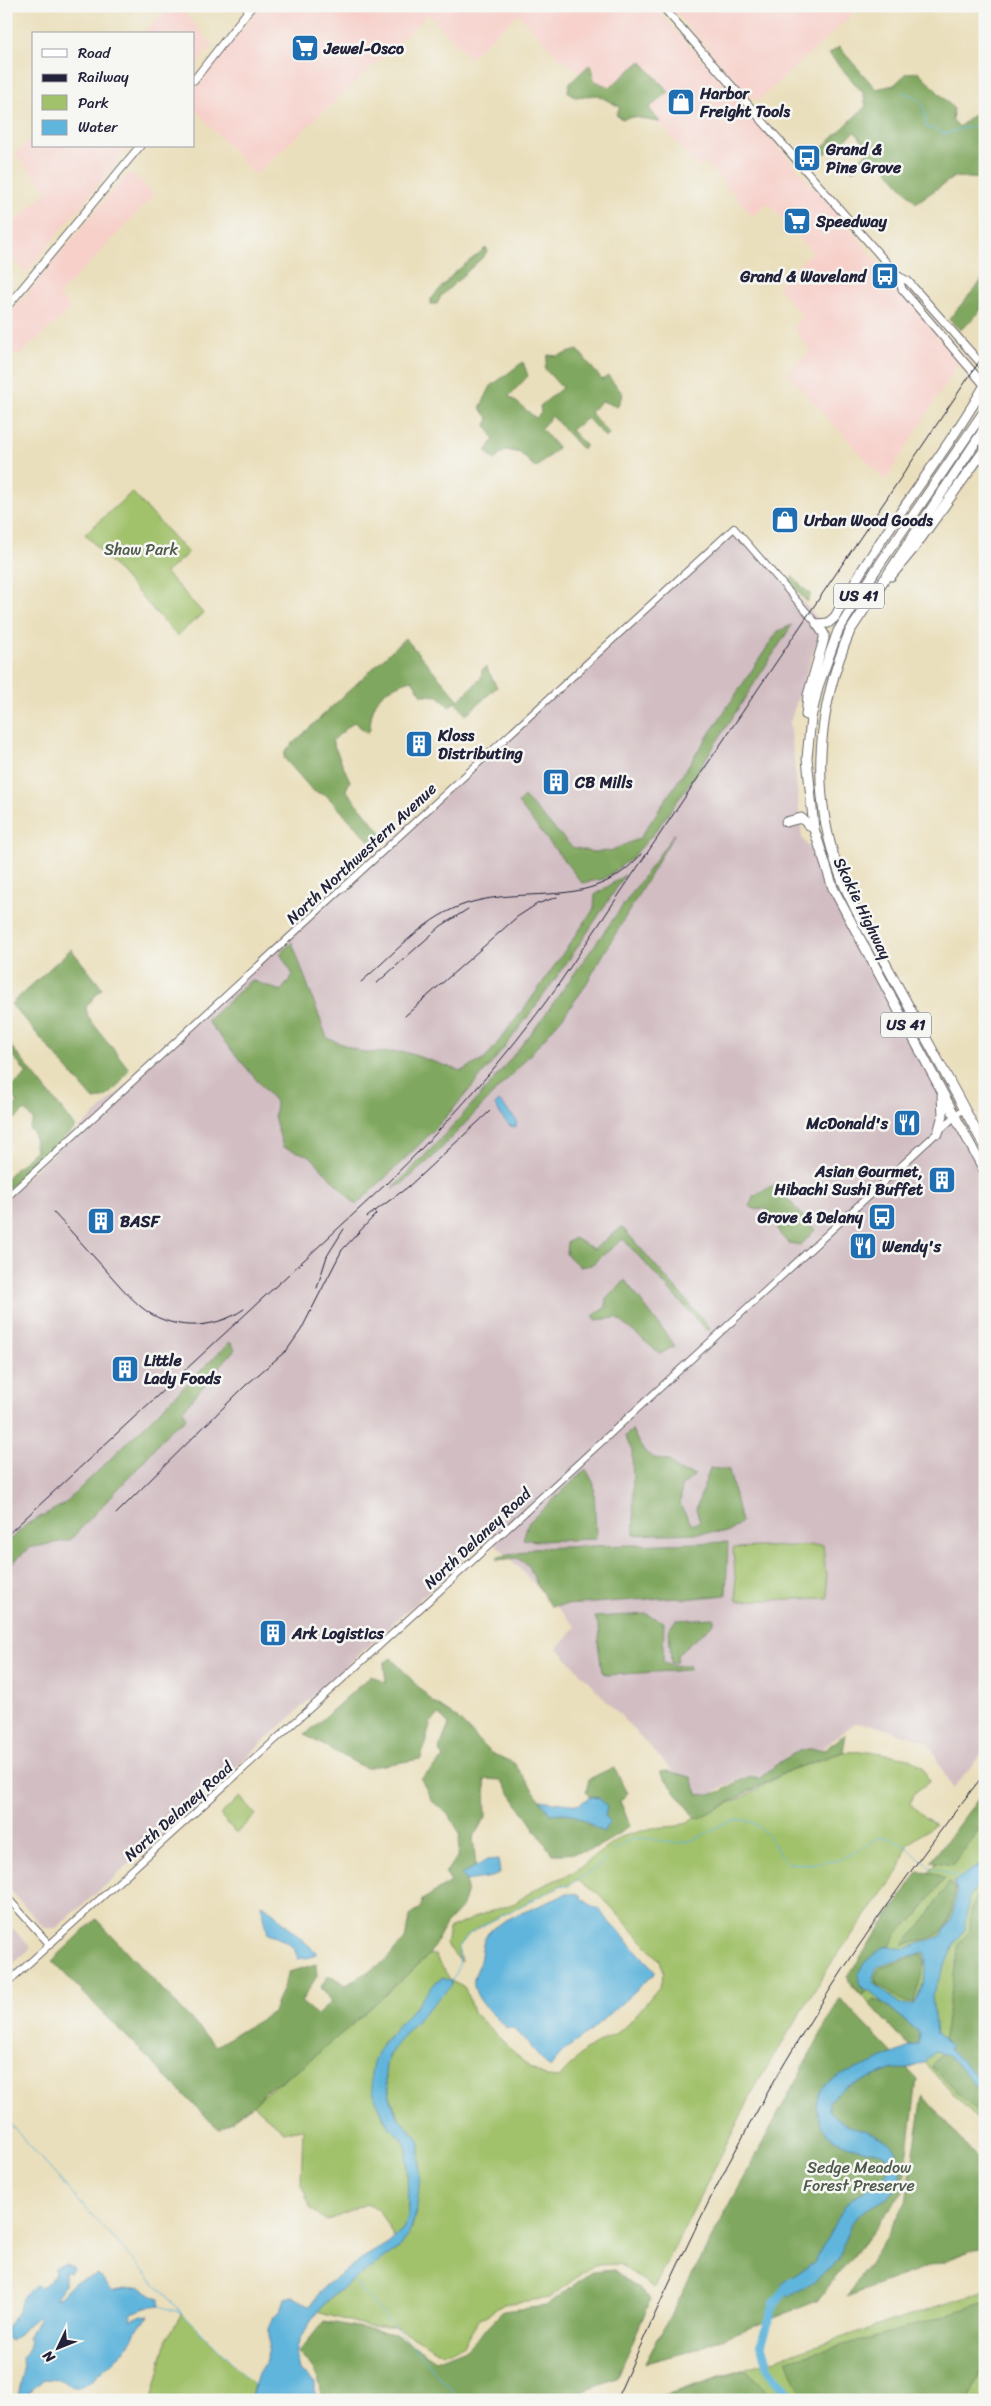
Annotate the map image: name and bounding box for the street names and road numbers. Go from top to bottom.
road number: US 41 [834,584,884,608]
street label: North Northwestern Avenue [279,775,444,932]
street label: Skokie Highway [825,852,900,965]
road number: US 41 [881,1012,931,1038]
street label: North Delaney Road [417,1479,539,1596]
street label: North Delaney Road [117,1753,241,1869]

